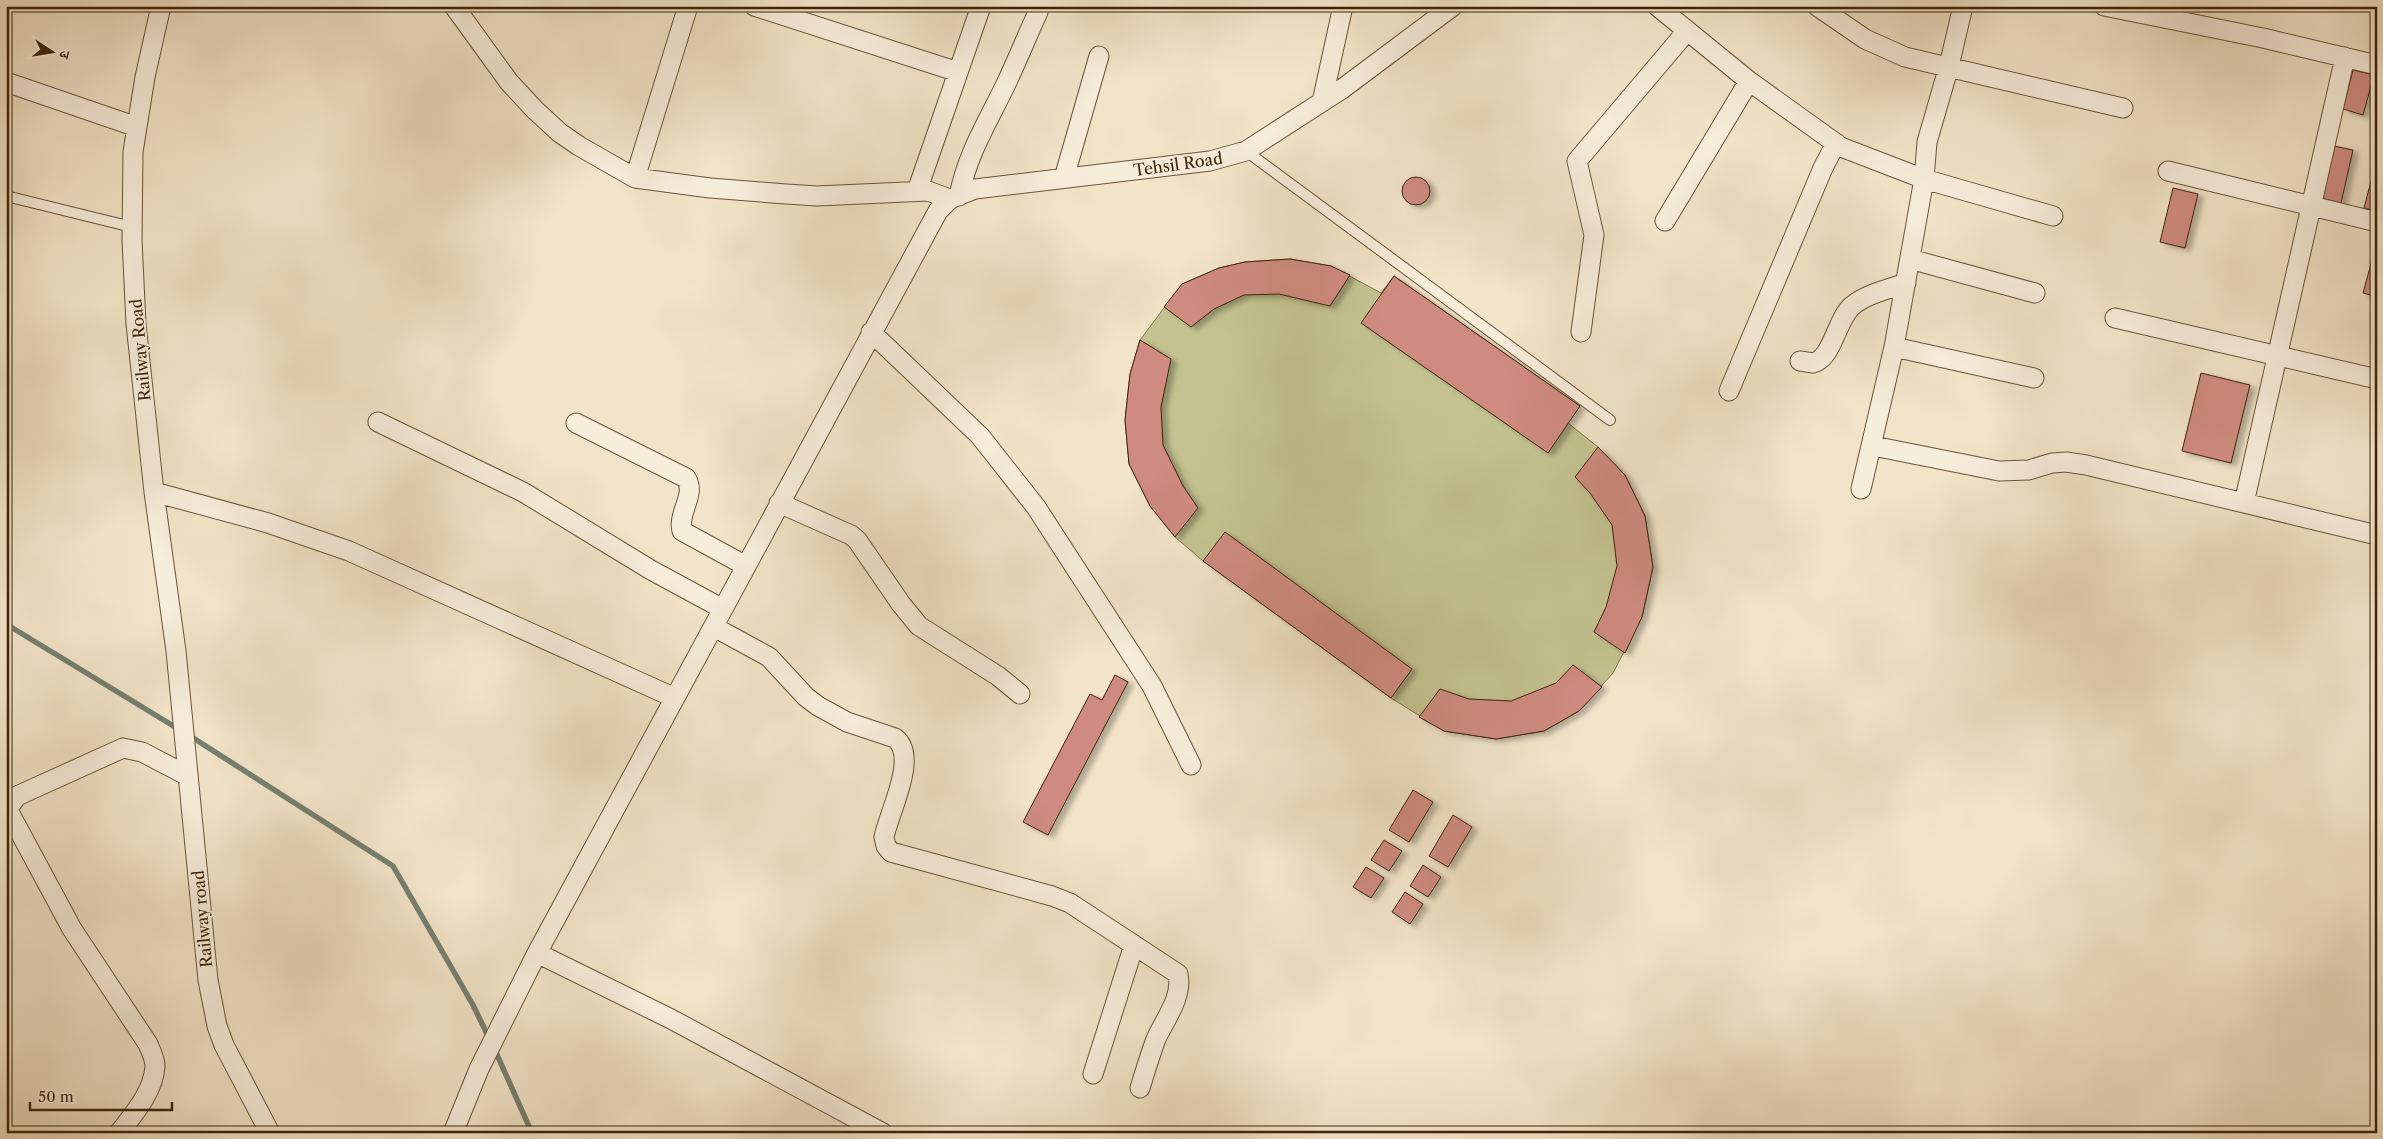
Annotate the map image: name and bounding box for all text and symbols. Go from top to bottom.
north arrow [28,28,78,78]
text: उ [55,48,74,61]
street label: Tehsil Road [1132,148,1224,180]
street label: Railway Road [126,298,154,402]
street label: Railway road [188,869,216,968]
scale bar [30,1079,172,1111]
text: 50 m [38,1087,74,1106]

